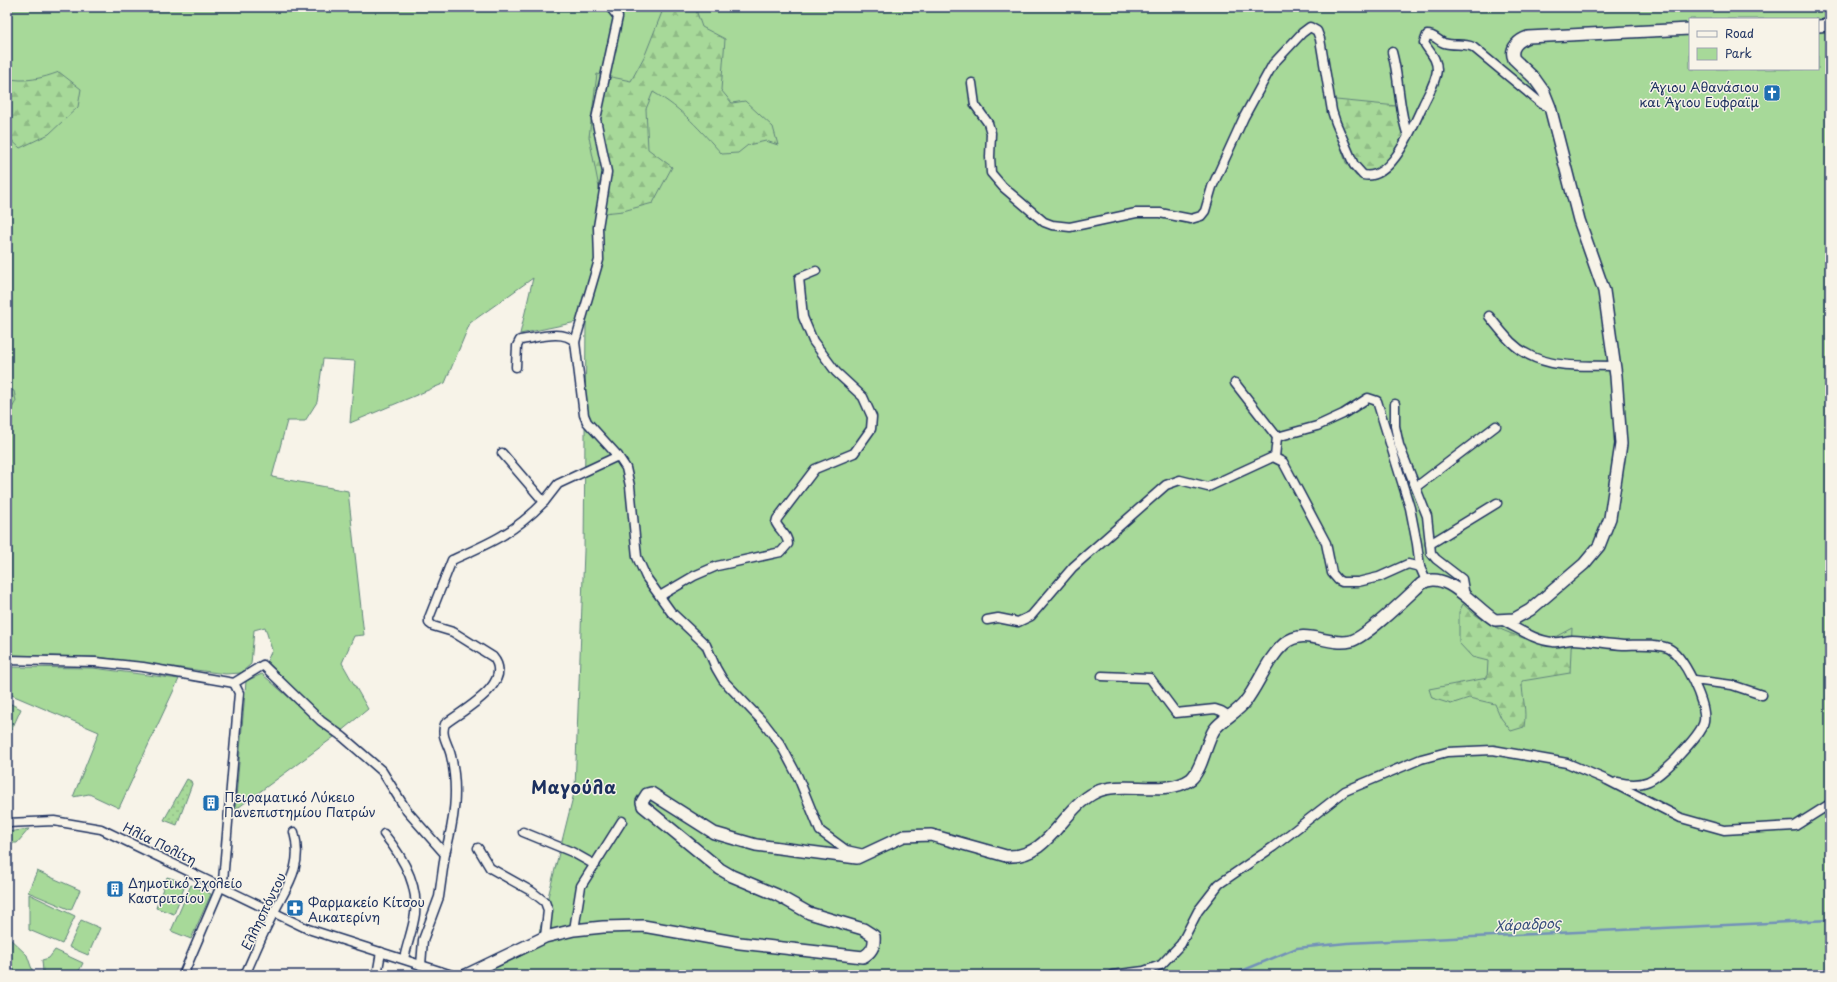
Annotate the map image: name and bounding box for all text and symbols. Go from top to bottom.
legend [1689,18,1819,70]
text: Road [1725,24,1754,42]
text: Park [1725,44,1752,62]
place label: Άγιου Αθανάσιου και Άγιου Ευφραϊμ [1639,77,1759,111]
church icon: Άγιου Αθανάσιου και Άγιου Ευφραϊμ [1762,83,1782,103]
district label: Μαγούλα [531,774,617,800]
place label: Πειραματικό Λύκειο Πανεπιστημίου Πατρών [224,787,376,821]
building icon: Πειραματικό Λύκειο Πανεπιστημίου Πατρών [201,793,221,813]
street label: Ηλία Πολίτη [120,817,200,869]
street label: Ελλησπόντου [236,869,290,953]
place label: Δημοτικό Σχολείο Καστριτσίου [128,873,242,907]
building icon: Δημοτικό Σχολείο Καστριτσίου [105,879,125,899]
place label: Φαρμακείο Κίτσου Αικατερίνη [308,892,425,926]
pharmacy icon: Φαρμακείο Κίτσου Αικατερίνη [285,898,305,918]
water label: Χάραδρος [1494,912,1563,936]

